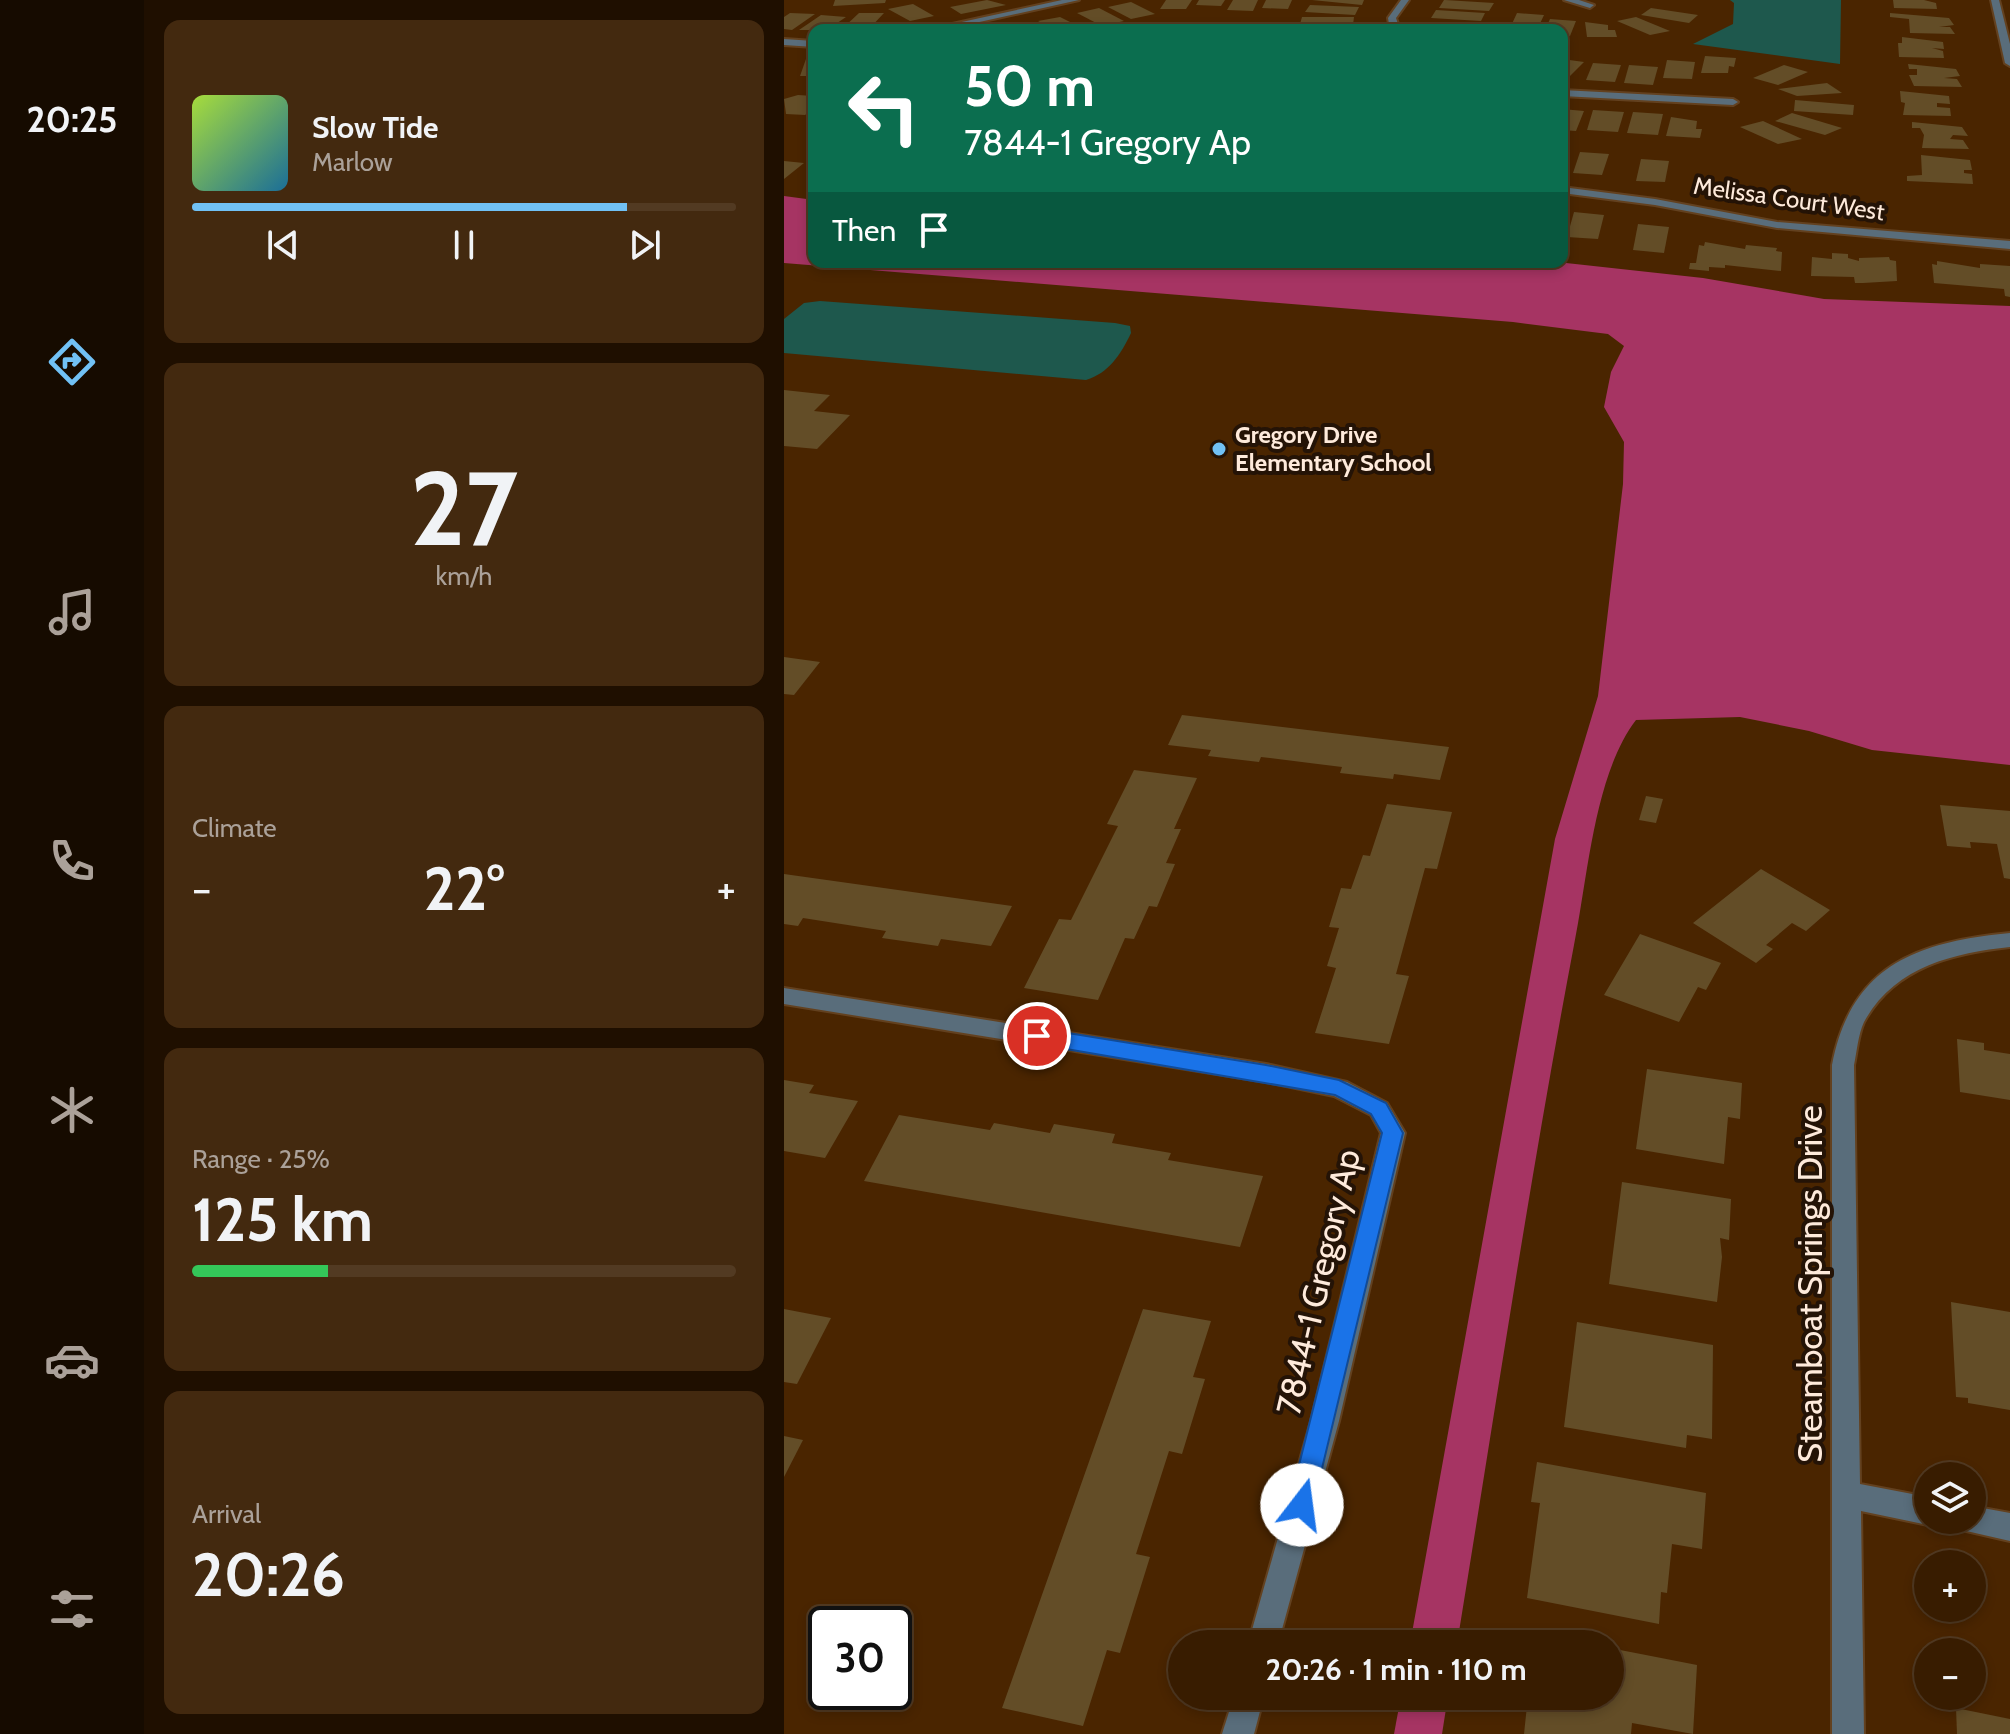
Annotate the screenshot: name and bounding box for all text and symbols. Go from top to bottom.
text: 50 m [964,52,1095,120]
icon: left [832,56,936,160]
text: 20:25 [27,97,117,141]
text: Slow Tide [312,109,439,146]
text: 7844-1 Gregory Ap [964,120,1251,164]
text: Marlow [312,146,393,178]
street label: Melissa Court West [1692,171,1886,226]
icon: arrive [912,208,956,252]
text: Then [832,212,896,249]
icon: previous [261,223,305,267]
icon: pause [442,223,486,267]
icon: next [623,223,667,267]
icon: directions [44,334,100,390]
place label: Gregory Drive Elementary School [1235,420,1432,477]
marker: Gregory Drive Elementary School [1210,440,1228,458]
text: 27 [410,445,518,571]
text: km/h [436,560,492,592]
icon: music [44,584,100,640]
text: Climate [192,812,277,844]
icon: phone [44,833,100,889]
text: 22° [424,852,504,925]
text: − [192,862,211,915]
text: + [717,862,736,915]
pin [1003,1002,1071,1070]
icon: arrive [1015,1014,1059,1058]
icon: climate [44,1082,100,1138]
street label: Steamboat Springs Drive [1789,1105,1831,1463]
text: Range · 25% [192,1143,330,1175]
street label: 7844-1 Gregory Ap [1267,1145,1369,1419]
text: 125 km [192,1183,373,1256]
icon: car [44,1332,100,1388]
map controls [1914,1462,1986,1710]
button: layers [1914,1462,1986,1534]
position arrow [1260,1463,1344,1547]
text: Arrival [192,1498,261,1530]
text: 20:26 [192,1538,345,1611]
button: + [1914,1550,1986,1622]
icon: filters [44,1581,100,1637]
speed limit sign: 30 [808,1606,912,1710]
button: − [1914,1638,1986,1710]
text: 20:26 · 1 min · 110 m [1265,1651,1527,1688]

